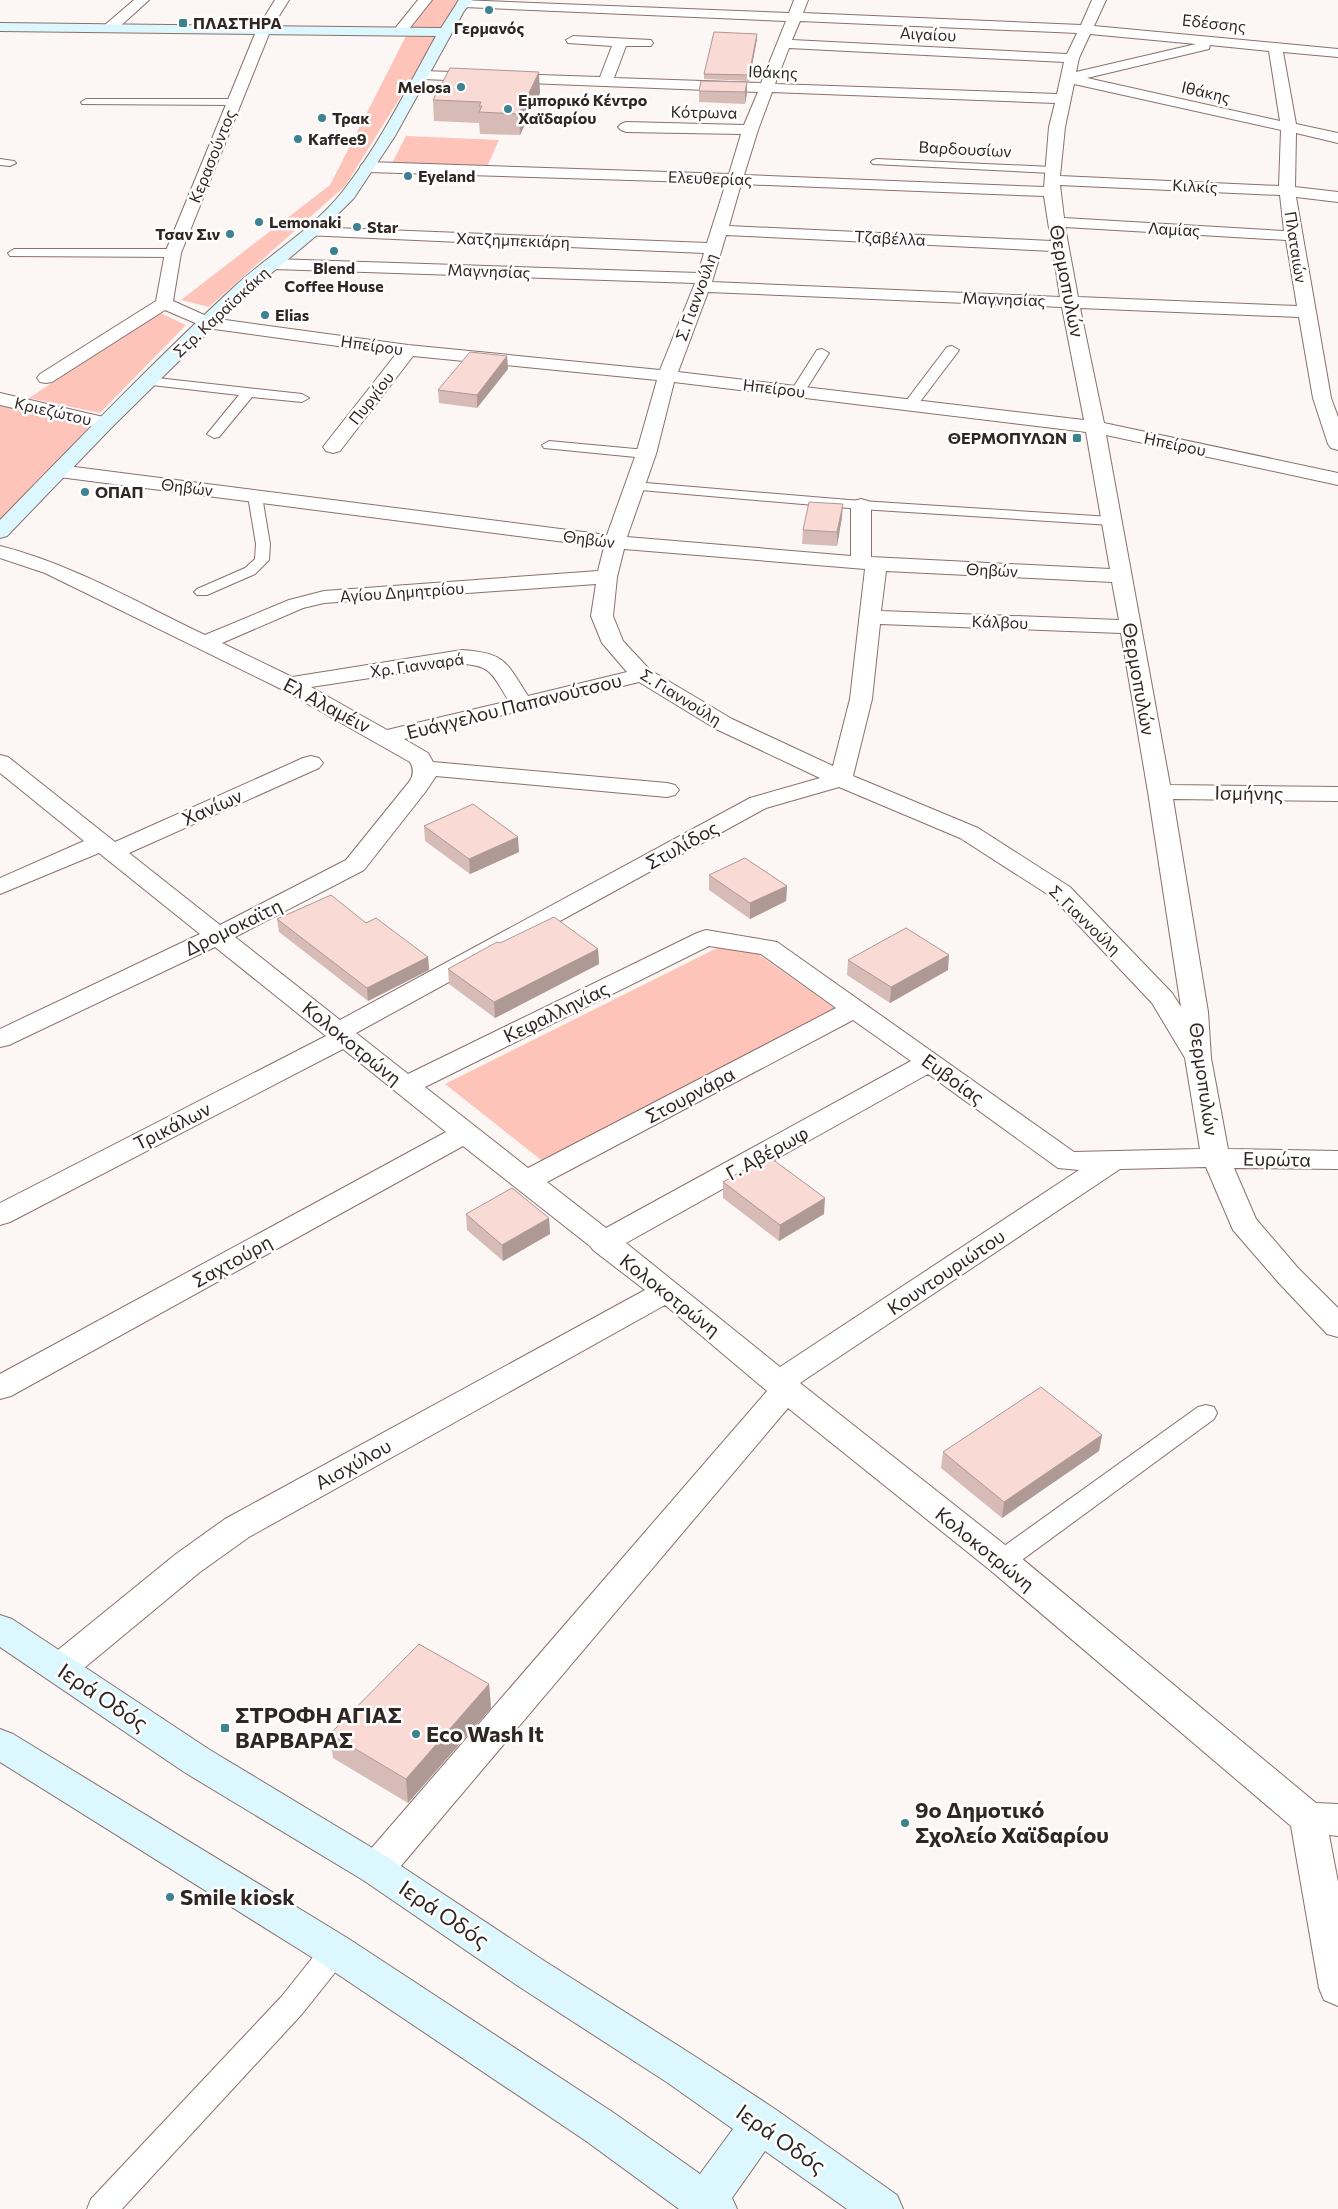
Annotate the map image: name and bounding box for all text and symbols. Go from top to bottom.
marker: Γερμανός [483,4,495,16]
street label: Εδέσσης [1181,10,1247,35]
place label: ΠΛΑΣΤΗΡΑ [193,13,282,32]
marker: ΠΛΑΣΤΗΡΑ [177,17,189,29]
place label: Γερμανός [454,18,524,37]
street label: Αιγαίου [899,23,957,44]
street label: Ιθάκης [748,61,798,82]
place label: Melosa [398,77,451,96]
street label: Ιθάκης [1180,77,1233,106]
marker: Melosa [455,81,467,93]
place label: Εμπορικό Κέντρο Χαϊδαρίου [518,90,648,127]
street label: Κότρωνα [671,101,737,122]
marker: Εμπορικό Κέντρο Χαϊδαρίου [502,103,514,115]
street label: Κερασούντος [184,106,239,205]
place label: Τρακ [332,108,370,127]
marker: Τρακ [316,112,328,124]
place label: Kaffee9 [308,129,367,148]
marker: Kaffee9 [292,133,304,145]
street label: Βαρδουσίων [918,137,1012,160]
place label: Eyeland [418,166,475,185]
street label: Ελευθερίας [668,167,752,188]
marker: Eyeland [402,170,414,182]
street label: Κιλκίς [1172,175,1218,196]
street label: Πλαταιών [1281,210,1312,284]
place label: Lemonaki [269,212,342,231]
marker: Lemonaki [253,216,265,228]
place label: Star [367,217,399,236]
street label: Λαμίας [1147,218,1201,239]
marker: Star [351,221,363,233]
street label: Θερμοπυλών [1045,223,1090,340]
place label: Τσαν Σιν [155,224,220,243]
street label: Τζαβέλλα [854,226,926,249]
marker: Τσαν Σιν [224,228,236,240]
street label: Χατζημπεκιάρη [456,228,570,251]
marker: Blend Coffee House [328,245,340,257]
street label: Σ. Γιαννούλη [671,251,720,343]
place label: Blend Coffee House [284,258,384,295]
street label: Μαγνησίας [447,260,531,281]
street label: Στρ. Καραϊσκάκη [169,262,272,361]
street label: Μαγνησίας [962,288,1046,309]
place label: Elias [275,305,309,324]
marker: Elias [259,309,271,321]
street label: Ηπείρου [340,331,404,358]
street label: Πυργίου [344,368,397,428]
street label: Ηπείρου [742,374,806,401]
street label: Κριεζώτου [13,392,94,429]
place label: ΘΕΡΜΟΠΥΛΏΝ [948,428,1067,447]
street label: Ηπείρου [1142,428,1208,459]
marker: ΘΕΡΜΟΠΥΛΏΝ [1071,432,1083,444]
street label: Θηβών [160,474,214,499]
place label: ΟΠΑΠ [95,482,143,501]
marker: ΟΠΑΠ [79,486,91,498]
street label: Θηβών [562,526,616,551]
street label: Θηβών [966,559,1018,580]
street label: Αγίου Δημητρίου [339,578,465,605]
street label: Κάλβου [971,611,1029,632]
street label: Θερμοπυλών [1118,621,1161,738]
street label: Χρ. Γιανναρά [369,649,465,680]
street label: Σ. Γιαννούλη [637,664,725,729]
street label: Ευάγγελου Παπανούτσου [404,668,624,743]
street label: Ελ Αλαμέιν [280,672,375,737]
street label: Ισμήνης [1214,780,1284,805]
street label: Χανίων [178,783,246,830]
street label: Στυλίδος [642,815,722,874]
street label: Σ. Γιαννούλη [1046,881,1125,958]
street label: Δρομοκαϊτη [180,893,285,960]
street label: Κεφαλληνίας [499,976,612,1047]
street label: Κολοκοτρώνη [298,996,406,1089]
street label: Θερμοπυλών [1185,1021,1224,1138]
street label: Ευβοίας [918,1048,989,1109]
street label: Στουρνάρα [641,1061,738,1128]
street label: Τρικάλων [130,1096,214,1155]
street label: Γ. Αβέρωφ [721,1121,812,1185]
street label: Ευρώτα [1243,1146,1311,1171]
street label: Κουντουριώτου [883,1224,1009,1319]
street label: Σαχτούρη [188,1229,275,1292]
street label: Κολοκοτρώνη [616,1248,725,1341]
street label: Αισχύλου [311,1433,395,1494]
street label: Κολοκοτρώνη [931,1502,1039,1595]
street label: Ιερά Οδός [53,1657,153,1737]
place label: ΣΤΡΟΦΗ ΑΓΙΑΣ ΒΑΡΒΑΡΑΣ [235,1701,402,1753]
place label: Eco Wash It [426,1720,544,1747]
marker: ΣΤΡΟΦΗ ΑΓΙΑΣ ΒΑΡΒΑΡΑΣ [219,1722,231,1734]
marker: Eco Wash It [410,1728,422,1740]
place label: 9ο Δημοτικό Σχολείο Χαϊδαρίου [915,1796,1109,1848]
marker: 9ο Δημοτικό Σχολείο Χαϊδαρίου [899,1817,911,1829]
street label: Ιερά Οδός [394,1874,494,1954]
place label: Smile kiosk [180,1883,295,1910]
marker: Smile kiosk [164,1891,176,1903]
street label: Ιερά Οδός [731,2098,831,2179]

